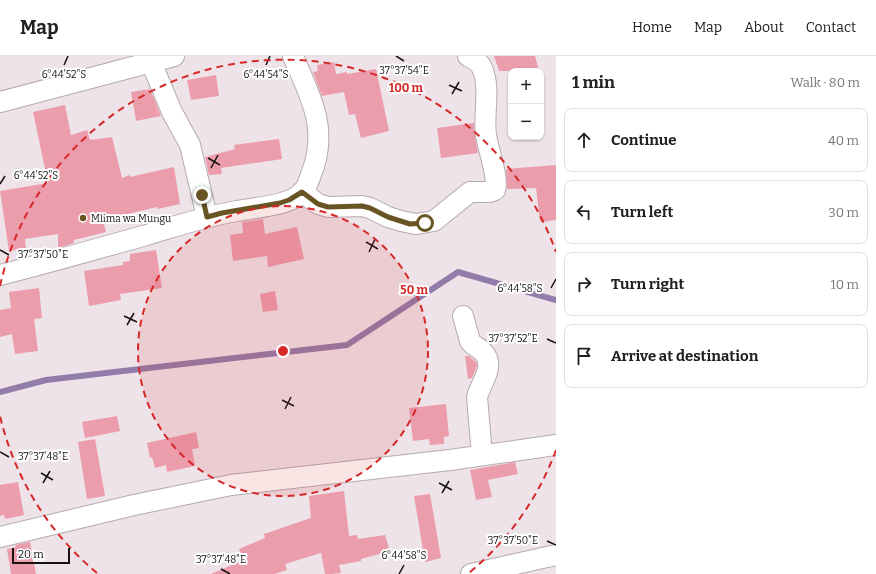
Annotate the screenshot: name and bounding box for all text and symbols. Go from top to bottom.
text: Map [20,16,59,39]
text: Home [632,19,672,36]
text: Map [694,19,722,36]
text: About [744,19,784,36]
text: Contact [806,19,856,36]
text: 37°37'54"E [379,65,429,77]
map controls [508,68,544,140]
button: + [508,68,544,104]
text: 6°44'52"S [42,69,86,81]
text: 6°44'54"S [243,69,289,81]
text: 1 min [572,72,615,93]
text: Walk · 80 m [790,75,860,90]
text: 100 m [389,81,424,95]
button: − [508,104,544,140]
icon: ahead [573,129,595,151]
text: Continue [611,131,677,149]
text: 40 m [828,133,859,148]
text: 6°44'52"S [14,170,58,182]
route end [193,186,211,204]
icon: left [573,201,595,223]
text: Turn left [611,203,673,221]
text: 30 m [828,205,859,220]
marker: Mlima wa Mungu [78,213,88,223]
place label: Mlima wa Mungu [91,213,171,225]
route start [416,214,434,232]
text: 37°37'50"E [18,249,68,261]
icon: right [573,273,595,295]
text: Turn right [611,275,684,293]
text: 10 m [830,277,859,292]
text: 50 m [400,283,428,297]
text: 6°44'58"S [498,283,542,295]
text: 37°37'52"E [488,333,538,345]
centre of rings [276,344,290,358]
icon: arrive [573,345,595,367]
text: Arrive at destination [611,347,758,365]
text: 37°37'48"E [18,451,68,463]
text: 37°37'50"E [488,535,538,547]
scale bar [12,546,70,565]
text: 20 m [18,548,44,561]
text: 6°44'58"S [382,550,426,562]
text: 37°37'48"E [196,554,246,566]

